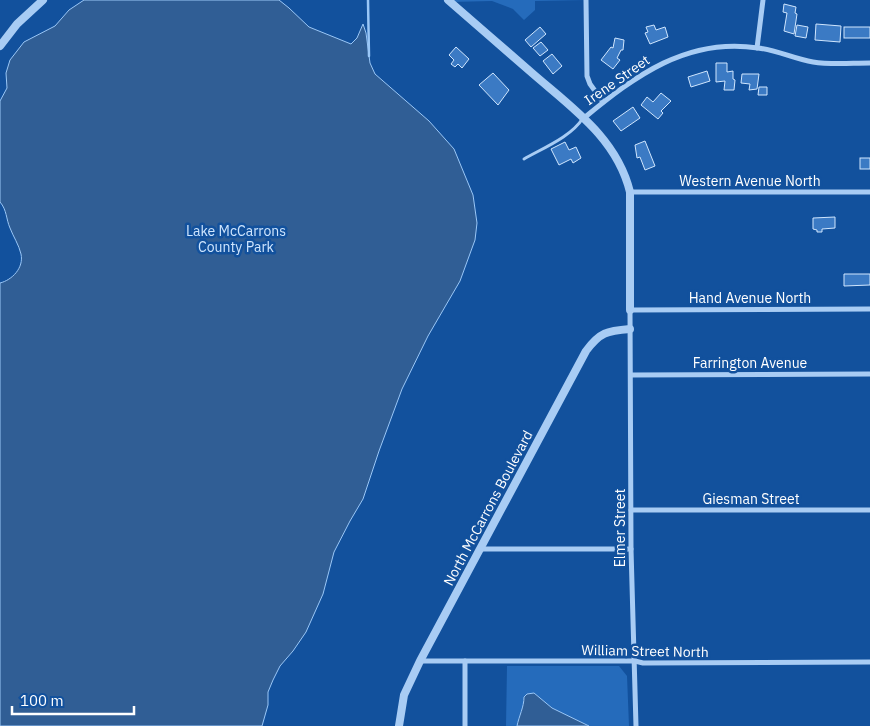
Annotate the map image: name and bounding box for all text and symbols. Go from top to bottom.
street label: Irene Street [581,51,653,109]
street label: Western Avenue North [679,172,821,190]
park label: Lake McCarrons County Park [186,222,286,256]
street label: Hand Avenue North [689,289,811,307]
street label: Farrington Avenue [693,354,808,372]
street label: North McCarrons Boulevard [439,427,537,589]
street label: Elmer Street [611,489,629,567]
street label: Giesman Street [702,490,800,508]
street label: William Street North [581,641,709,661]
scale bar [12,684,135,716]
text: 100 m [20,691,64,710]

